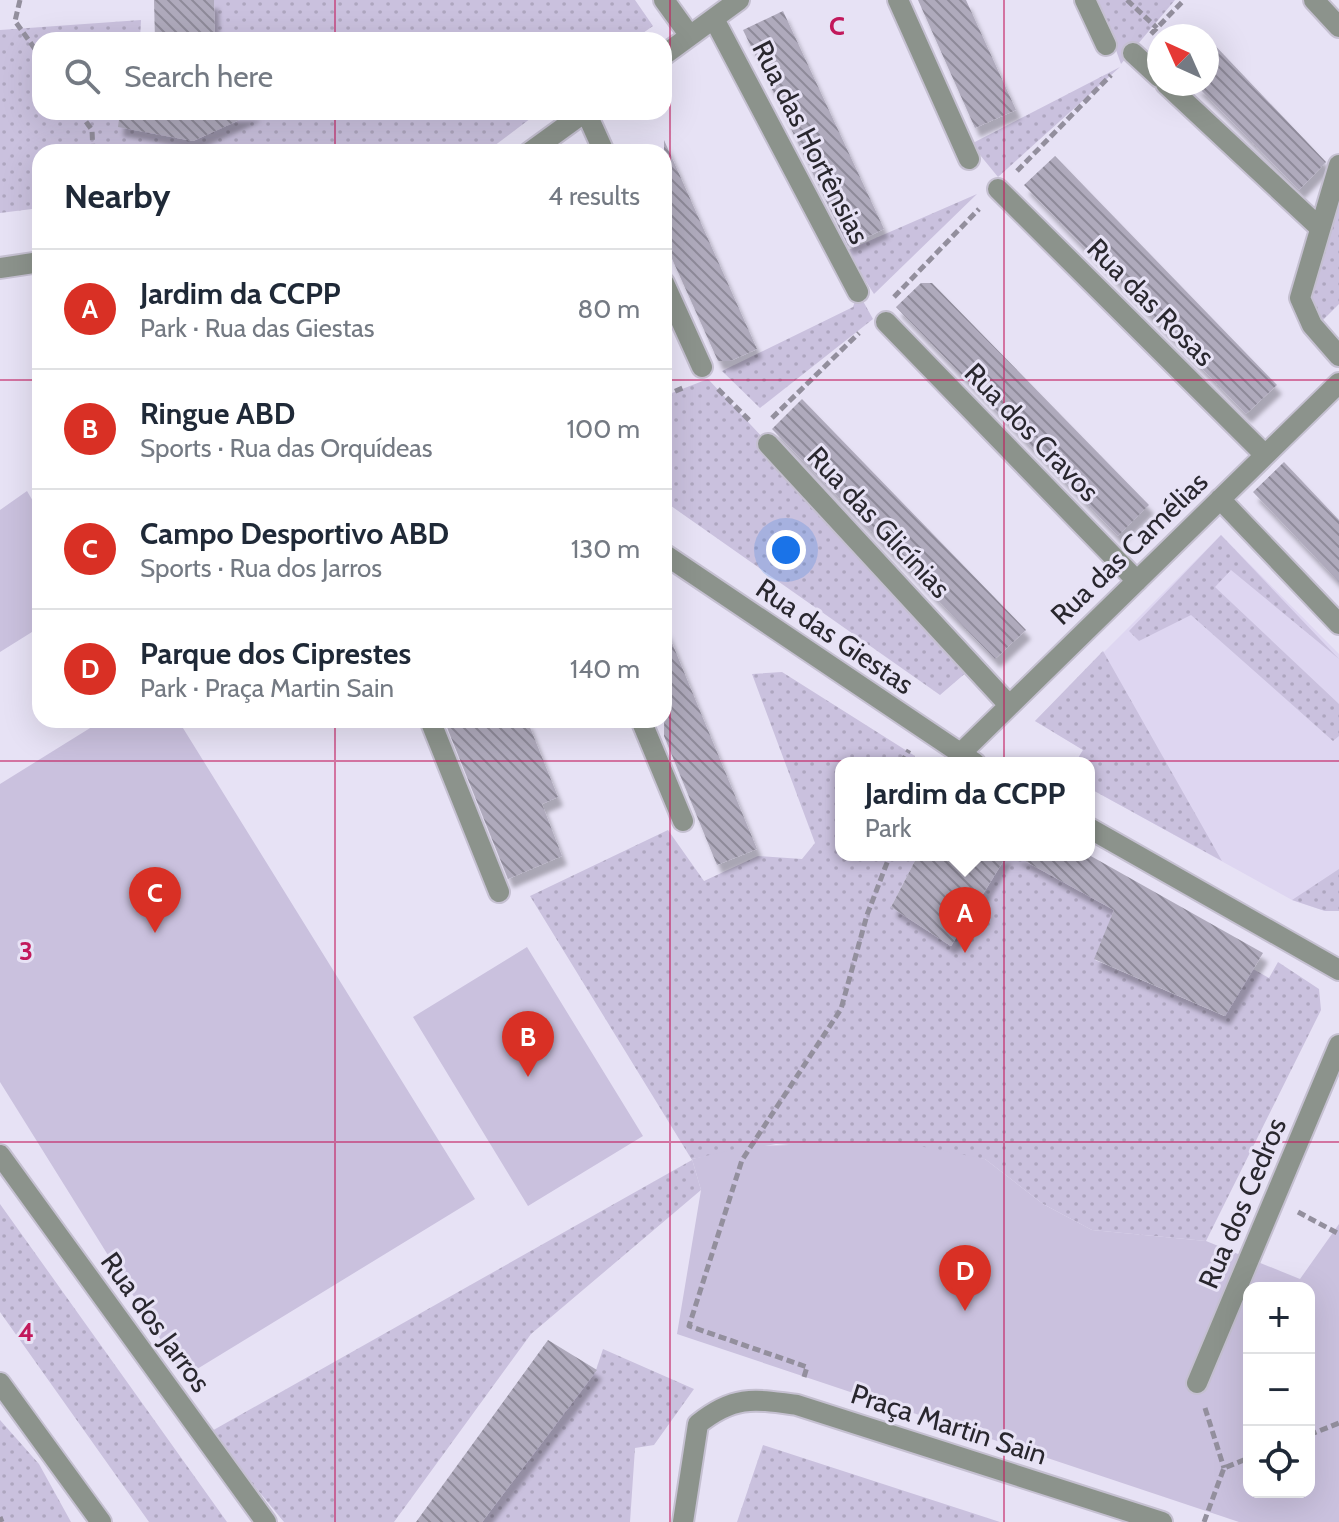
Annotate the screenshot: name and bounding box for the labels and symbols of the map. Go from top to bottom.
text: C [829,10,845,42]
north arrow [1147,24,1219,96]
street label: Rua das Hortênsias [745,35,877,249]
street label: Rua das Rosas [1080,231,1222,373]
street label: Rua dos Cravos [958,356,1106,508]
street label: Rua das Glicínias [800,439,958,605]
street label: Rua das Camélias [1043,465,1215,631]
your location [766,530,806,570]
street label: Rua das Giestas [750,571,920,701]
pin: C [129,867,181,933]
pin: A [939,887,991,953]
text: 3 [19,935,33,967]
pin: B [502,1011,554,1077]
street label: Rua dos Cedros [1191,1113,1293,1293]
street label: Rua dos Jarros [94,1245,218,1399]
pin: D [939,1245,991,1311]
text: 4 [18,1316,34,1348]
street label: Praça Martin Sain [847,1376,1051,1472]

